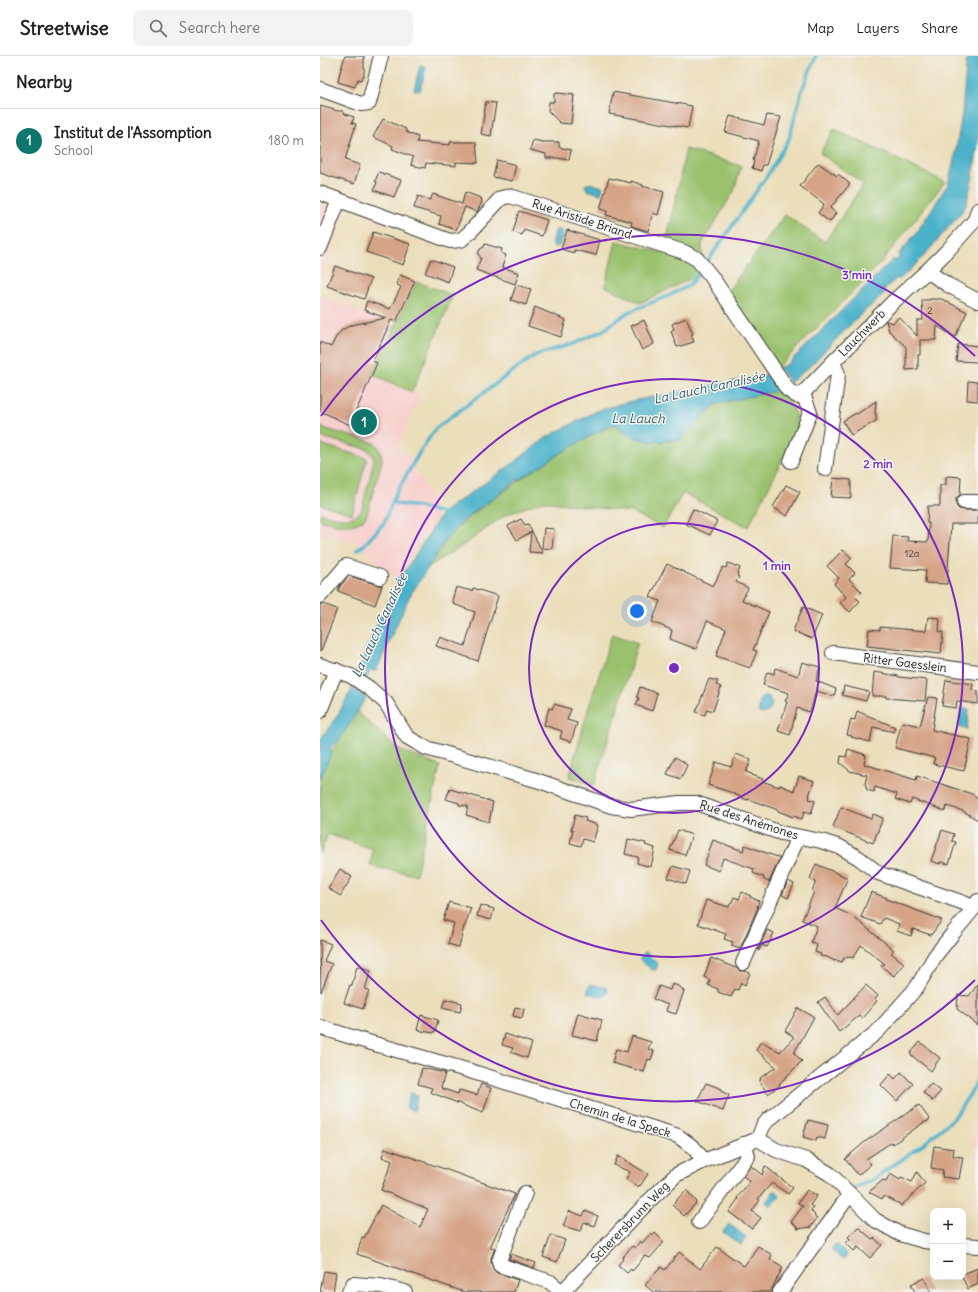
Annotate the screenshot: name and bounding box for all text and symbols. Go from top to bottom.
search box [133,10,413,46]
text: Streetwise [20,16,109,40]
icon: search [147,17,169,39]
text: Search here [179,18,260,37]
text: Map [807,19,834,37]
text: Layers [856,19,899,37]
text: Share [921,19,958,37]
text: Nearby [16,71,72,93]
text: Institut de l'Assomption [54,123,212,142]
text: 1 [26,132,32,149]
text: 180 m [268,132,304,149]
text: School [54,142,93,159]
street label: Rue Aristide Briand [530,195,634,242]
text: 3 min [842,267,872,282]
house number: 2 [927,304,933,317]
street label: Lauchwerb [835,306,889,359]
water label: La Lauch Canalisée [652,367,767,408]
pin: 1 [351,407,377,437]
water label: La Lauch [611,410,665,427]
text: 2 min [863,456,893,471]
house number: 12a [904,547,920,560]
text: 1 min [763,558,791,573]
water label: La Lauch Canalisée [348,569,411,680]
your location [627,601,647,621]
street label: Ritter Gaesslein [862,650,948,675]
centre of rings [667,661,681,675]
street label: Rue des Anémones [698,796,800,843]
street label: Chemin de la Speck [568,1095,673,1140]
street label: Scherersbrunn Weg [587,1178,672,1265]
map controls [930,1208,966,1280]
button: + [930,1208,966,1244]
button: − [930,1244,966,1280]

